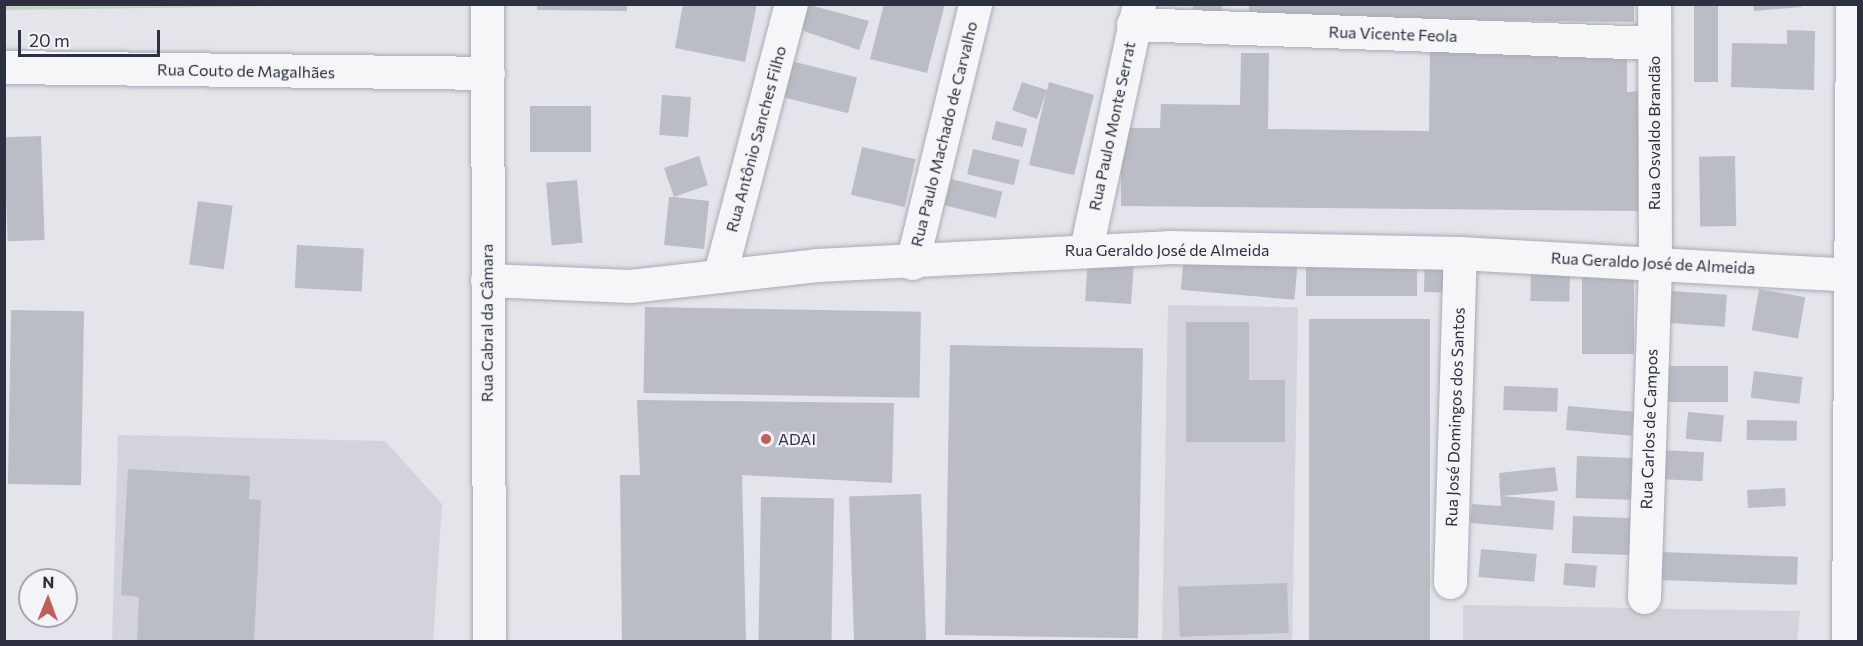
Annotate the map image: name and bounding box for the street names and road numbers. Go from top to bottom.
street label: Rua Paulo Machado de Carvalho [907,19,981,249]
street label: Rua Vicente Feola [1328,22,1458,46]
street label: Rua Paulo Monte Serrat [1085,40,1139,212]
street label: Rua Antônio Sanches Filho [722,44,790,234]
street label: Rua Osvaldo Brandão [1644,56,1664,210]
street label: Rua Couto de Magalhães [157,60,335,82]
street label: Rua Geraldo José de Almeida [1065,240,1269,260]
street label: Rua Cabral da Câmara [477,244,497,402]
street label: Rua Geraldo José de Almeida [1550,248,1756,278]
street label: Rua José Domingos dos Santos [1442,307,1468,527]
street label: Rua Carlos de Campos [1637,348,1661,510]

